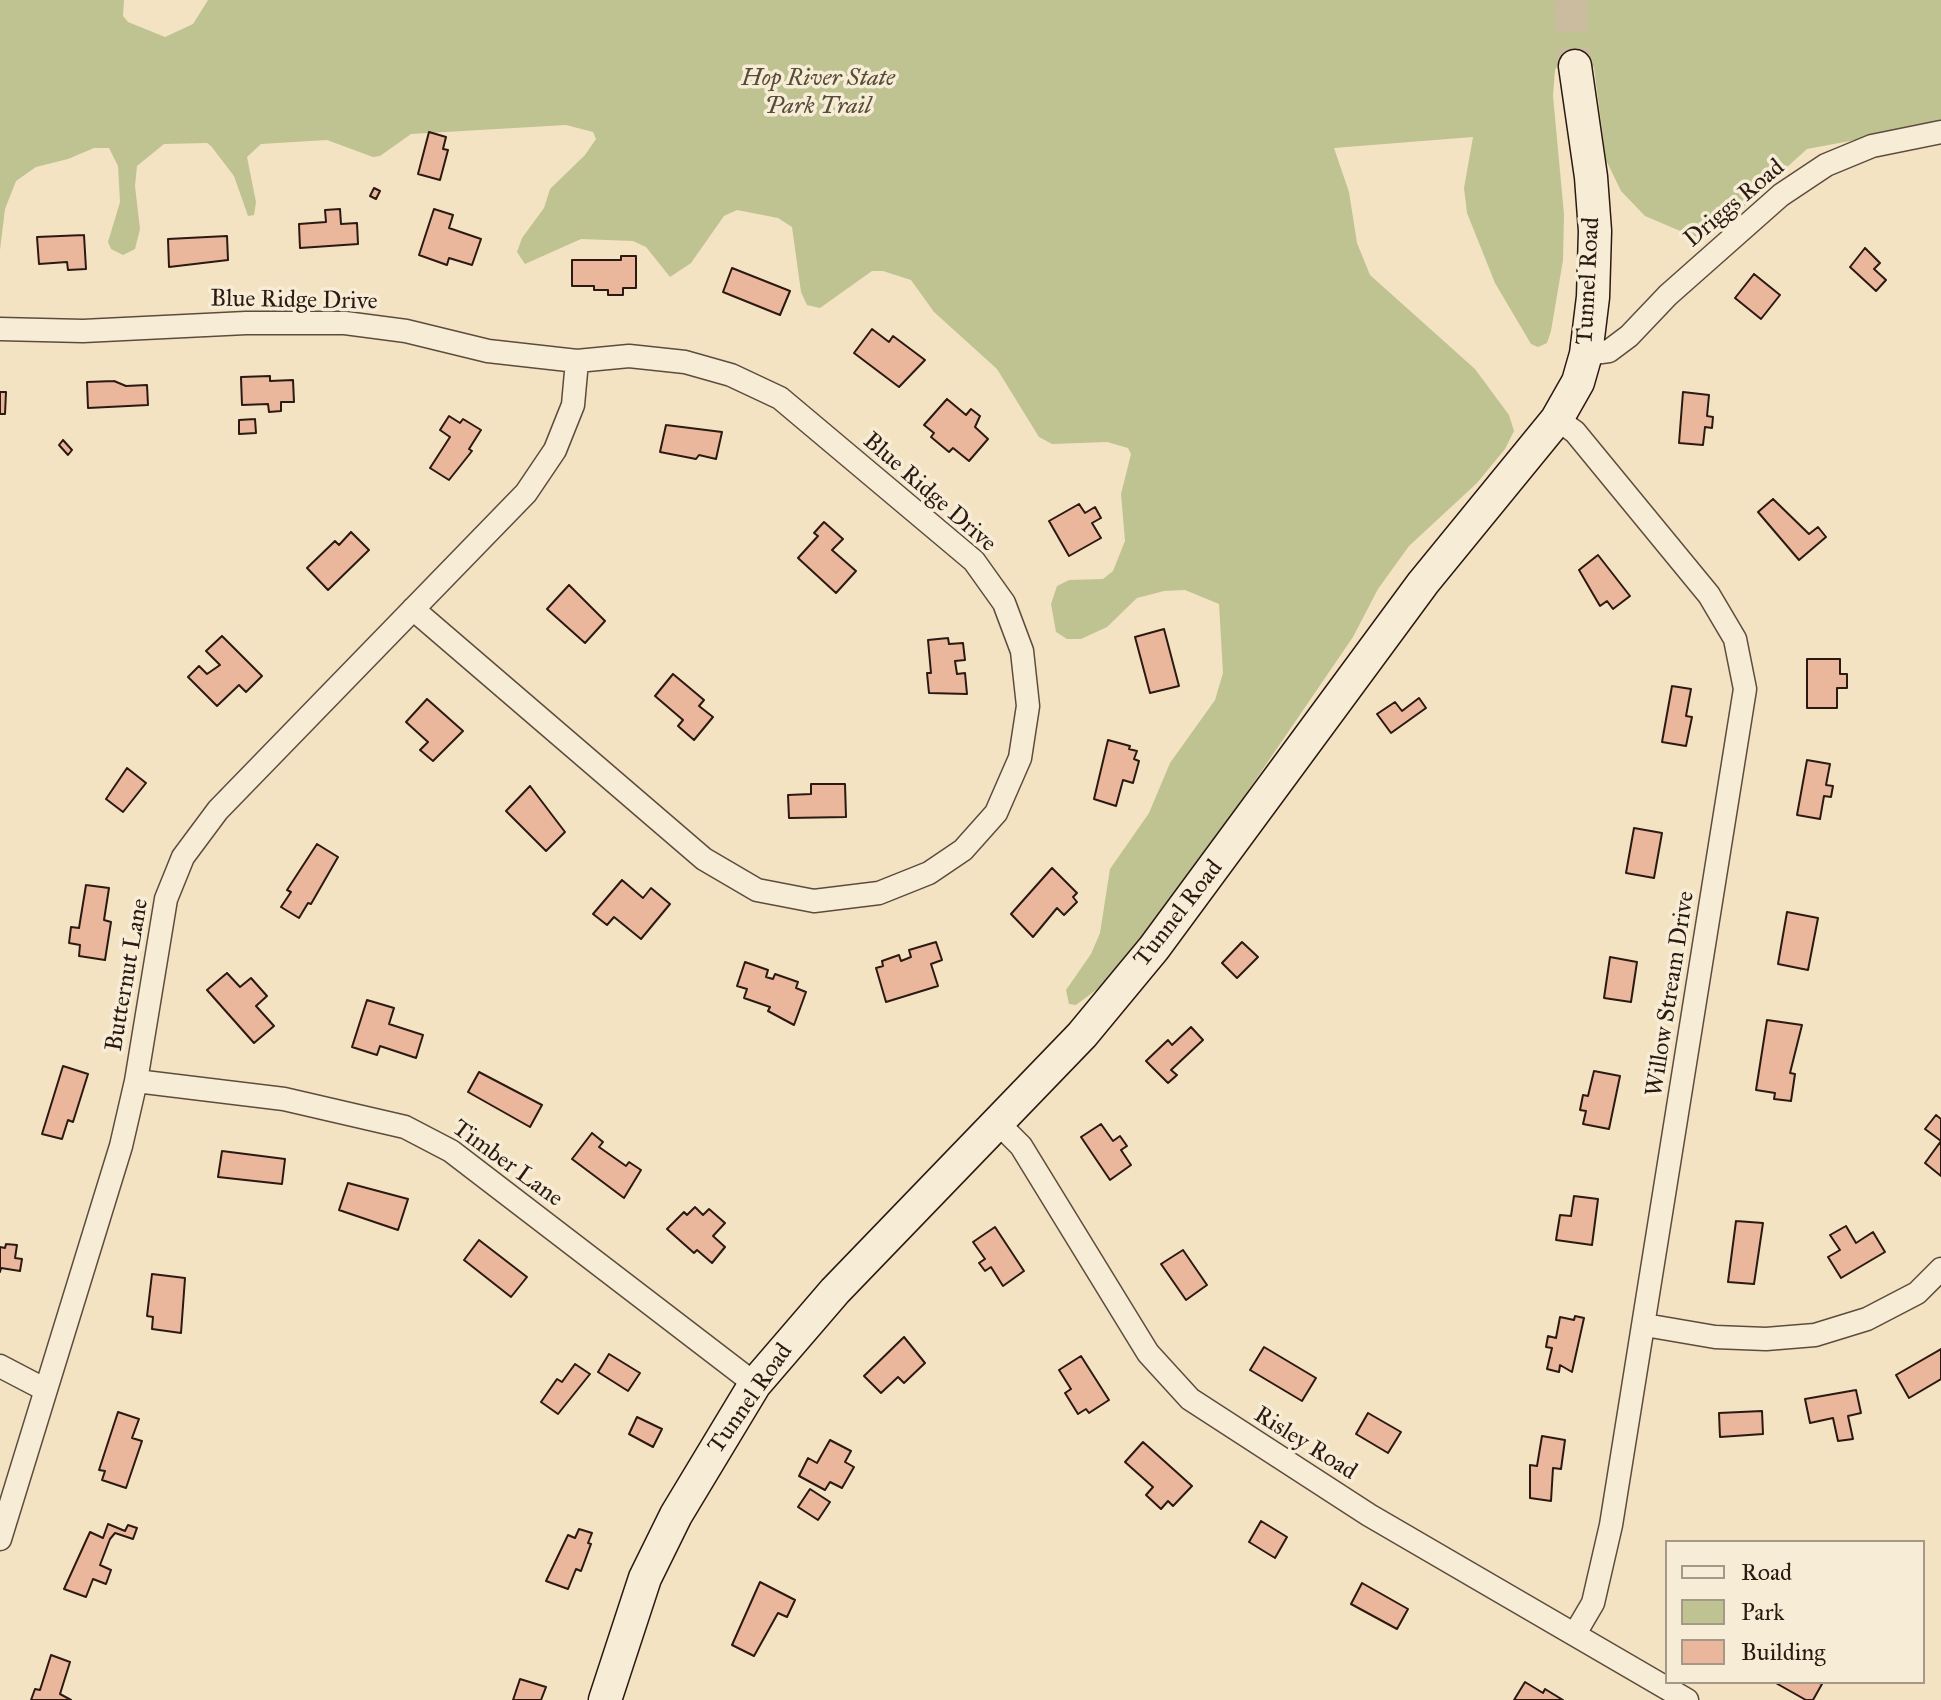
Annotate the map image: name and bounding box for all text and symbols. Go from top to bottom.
park label: Hop River State Park Trail [741,65,895,121]
street label: Driggs Road [1679,154,1791,254]
street label: Tunnel Road [1571,217,1607,345]
street label: Blue Ridge Drive [210,285,378,317]
street label: Blue Ridge Drive [856,427,1002,559]
street label: Tunnel Road [1128,855,1230,973]
street label: Willow Stream Drive [1641,889,1701,1099]
street label: Butternut Lane [100,896,156,1054]
street label: Timber Lane [446,1114,568,1214]
street label: Tunnel Road [703,1338,799,1460]
street label: Risley Road [1248,1401,1362,1487]
legend [1665,1540,1925,1684]
text: Road [1741,1557,1792,1587]
text: Park [1741,1597,1784,1627]
text: Building [1741,1637,1826,1667]

